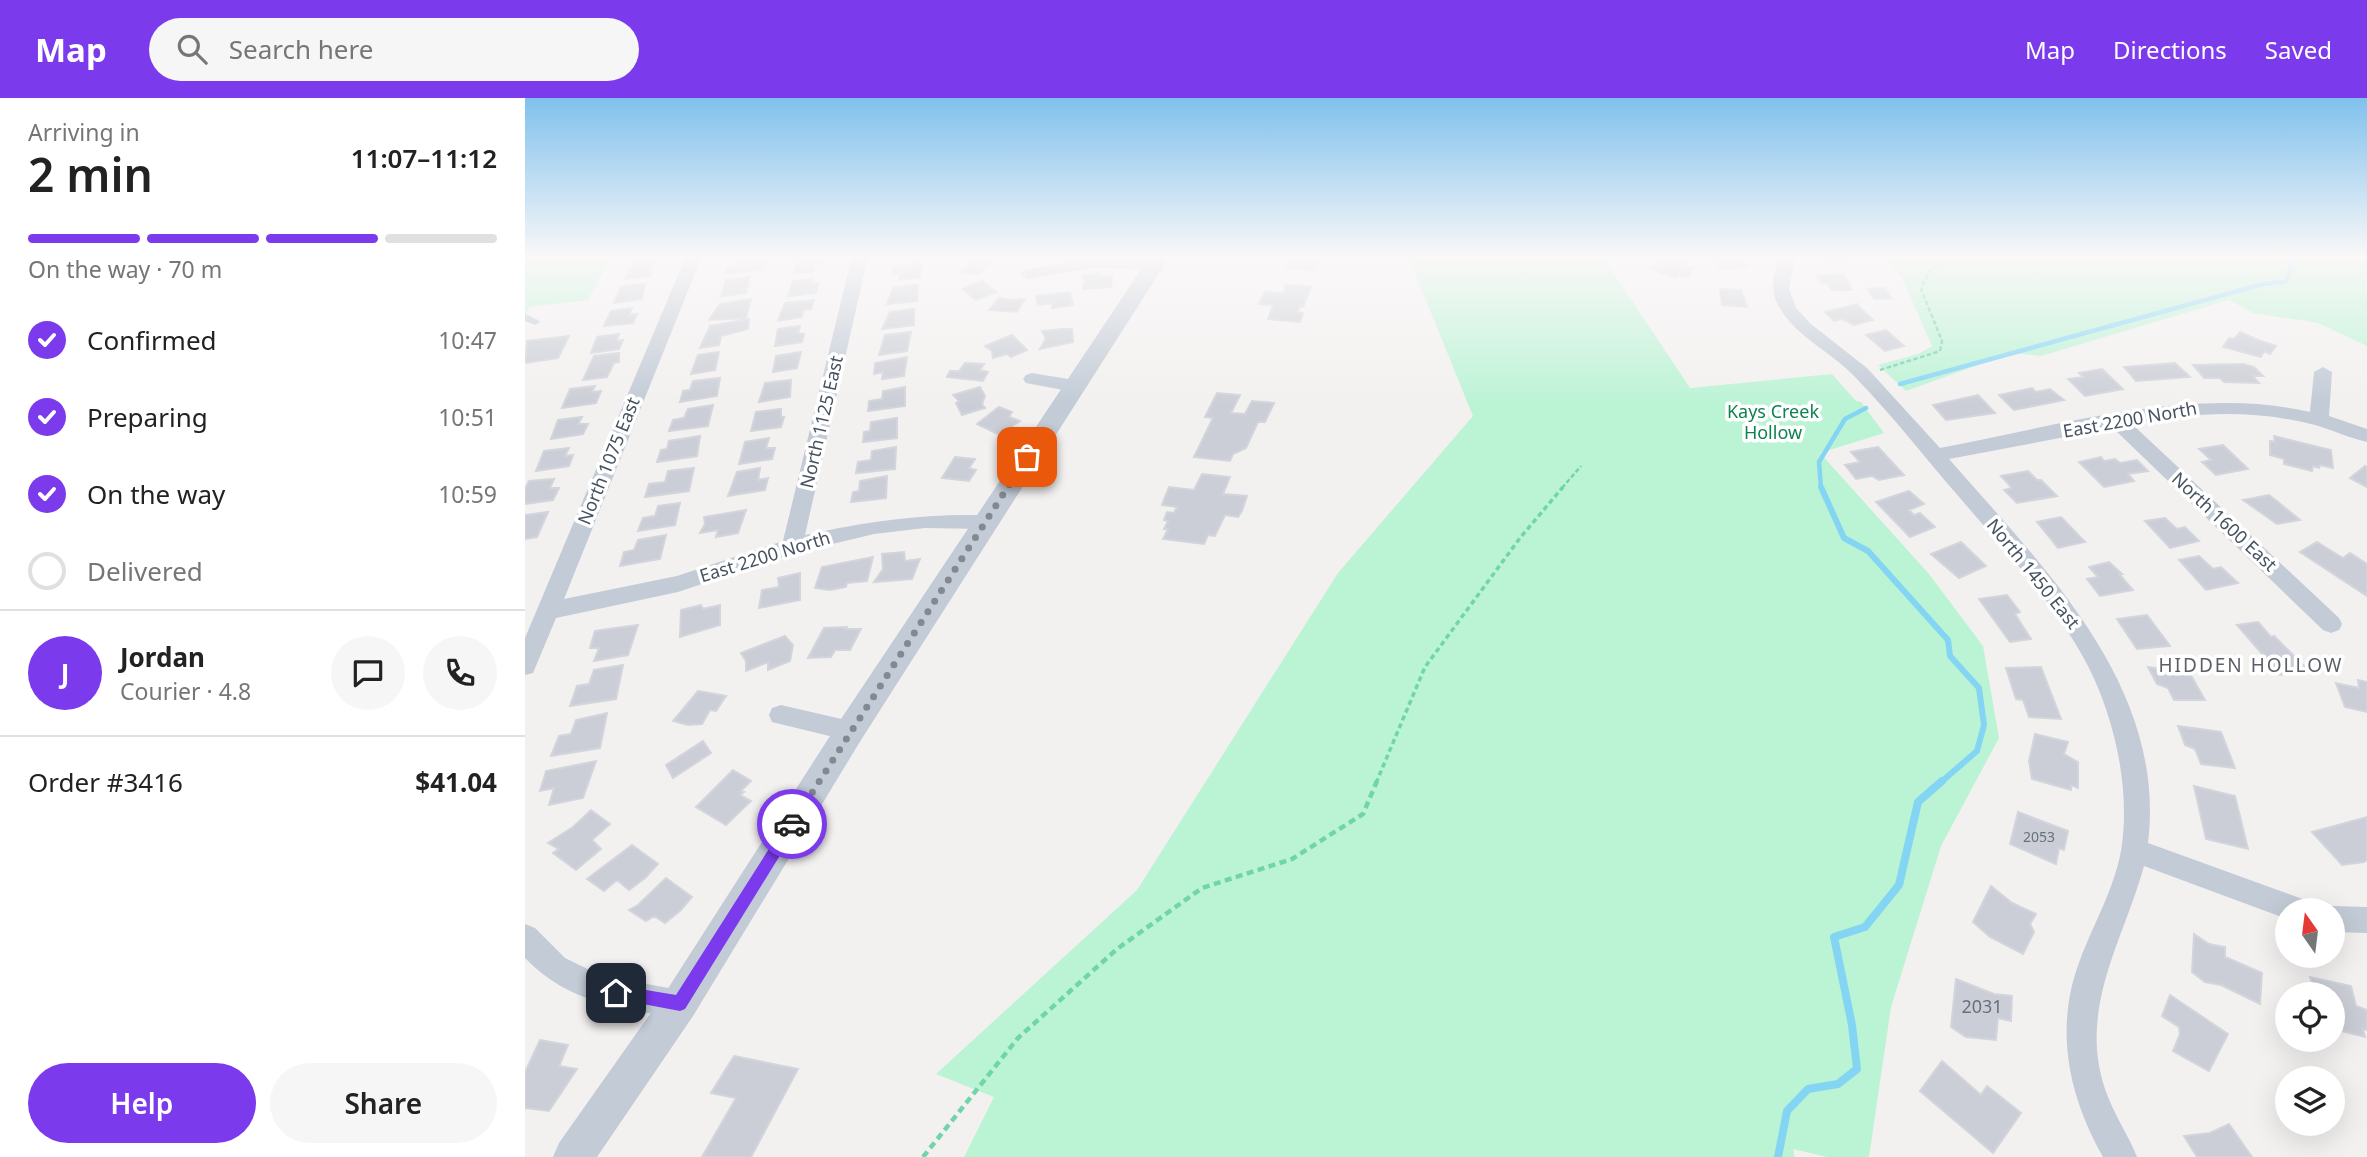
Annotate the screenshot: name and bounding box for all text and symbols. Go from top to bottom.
search box [149,18,639,81]
text: Map [35,27,107,72]
icon: search [173,30,211,68]
text: Search here [229,31,373,67]
text: Map [2025,33,2075,66]
text: Directions [2113,33,2227,66]
text: Saved [2265,33,2332,66]
text: Arriving in [28,116,140,148]
text: 11:07–11:12 [351,140,497,176]
text: 2 min [28,143,153,205]
text: On the way · 70 m [28,253,222,285]
icon: check [28,321,66,359]
text: Confirmed [87,322,217,358]
text: 10:47 [438,324,497,356]
street label: North 1125 East [794,353,848,490]
street label: North 1075 East [572,393,645,528]
street label: East 2200 North [2061,395,2199,443]
icon: check [28,398,66,436]
text: Preparing [87,399,208,435]
park label: Kays Creek Hollow [1727,399,1819,444]
text: 10:51 [438,401,497,433]
pin [997,427,1057,487]
icon: bag [1008,438,1046,476]
street label: North 1600 East [2167,466,2283,577]
icon: check [28,475,66,513]
text: On the way [87,476,225,512]
text: 10:59 [438,478,497,510]
street label: North 1450 East [1982,513,2086,634]
street label: East 2200 North [696,525,833,587]
text: Delivered [87,553,203,589]
button: chat [331,636,405,710]
button: phone [423,636,497,710]
text: Jordan [120,639,205,675]
district label: HIDDEN HOLLOW [2159,652,2343,678]
text: J [61,655,69,691]
text: Courier · 4.8 [120,675,251,707]
text: Order #3416 [28,764,183,800]
text: $41.04 [415,764,497,800]
courier [757,789,827,859]
icon: car [773,805,811,843]
house number: 2053 [2023,827,2055,846]
north arrow [2275,898,2345,968]
map controls [2275,898,2345,1136]
pin [586,963,646,1023]
icon: home [597,974,635,1012]
button: locate [2275,982,2345,1052]
house number: 2031 [1961,994,2003,1018]
button: Help [28,1063,256,1143]
button: Share [270,1063,497,1143]
button: layers [2275,1066,2345,1136]

